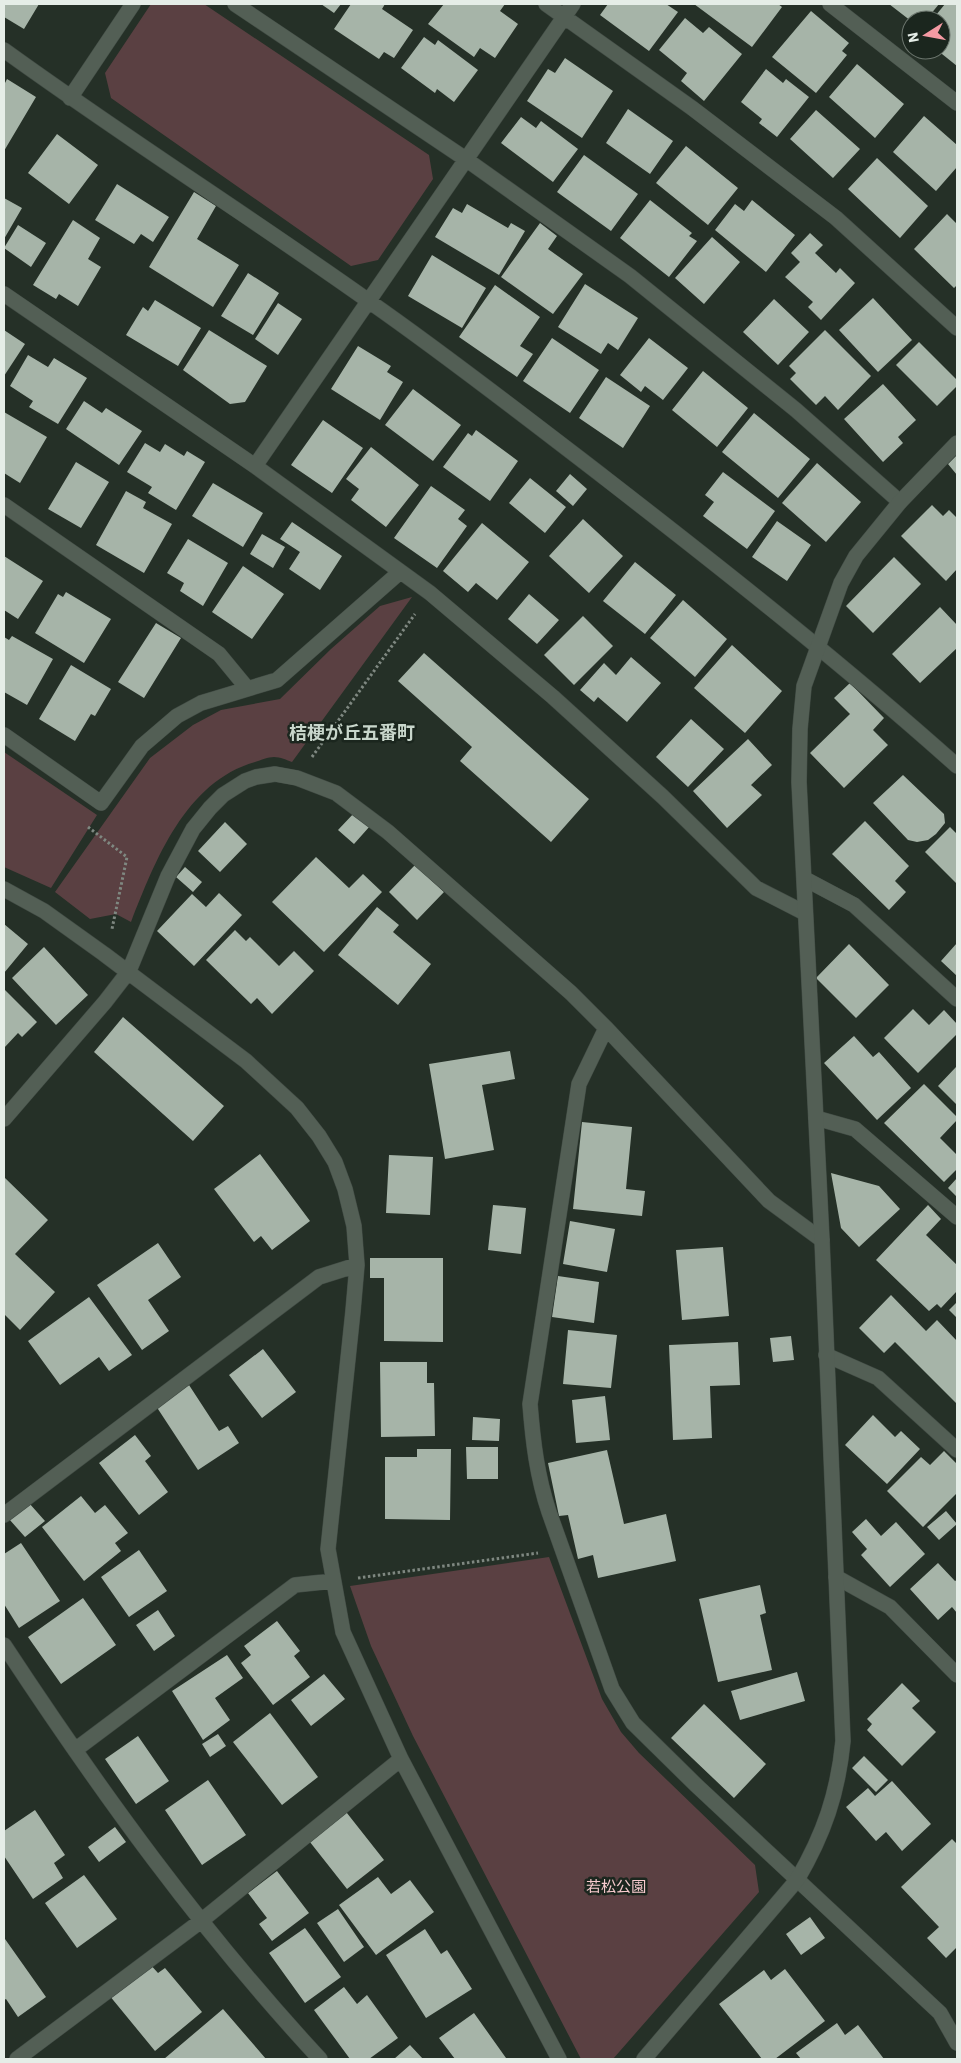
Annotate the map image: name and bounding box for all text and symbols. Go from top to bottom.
north arrow [901,10,951,60]
text: N [903,31,923,44]
district label: 桔梗が丘五番町 [289,721,415,744]
park label: 若松公園 [586,1877,646,1896]

